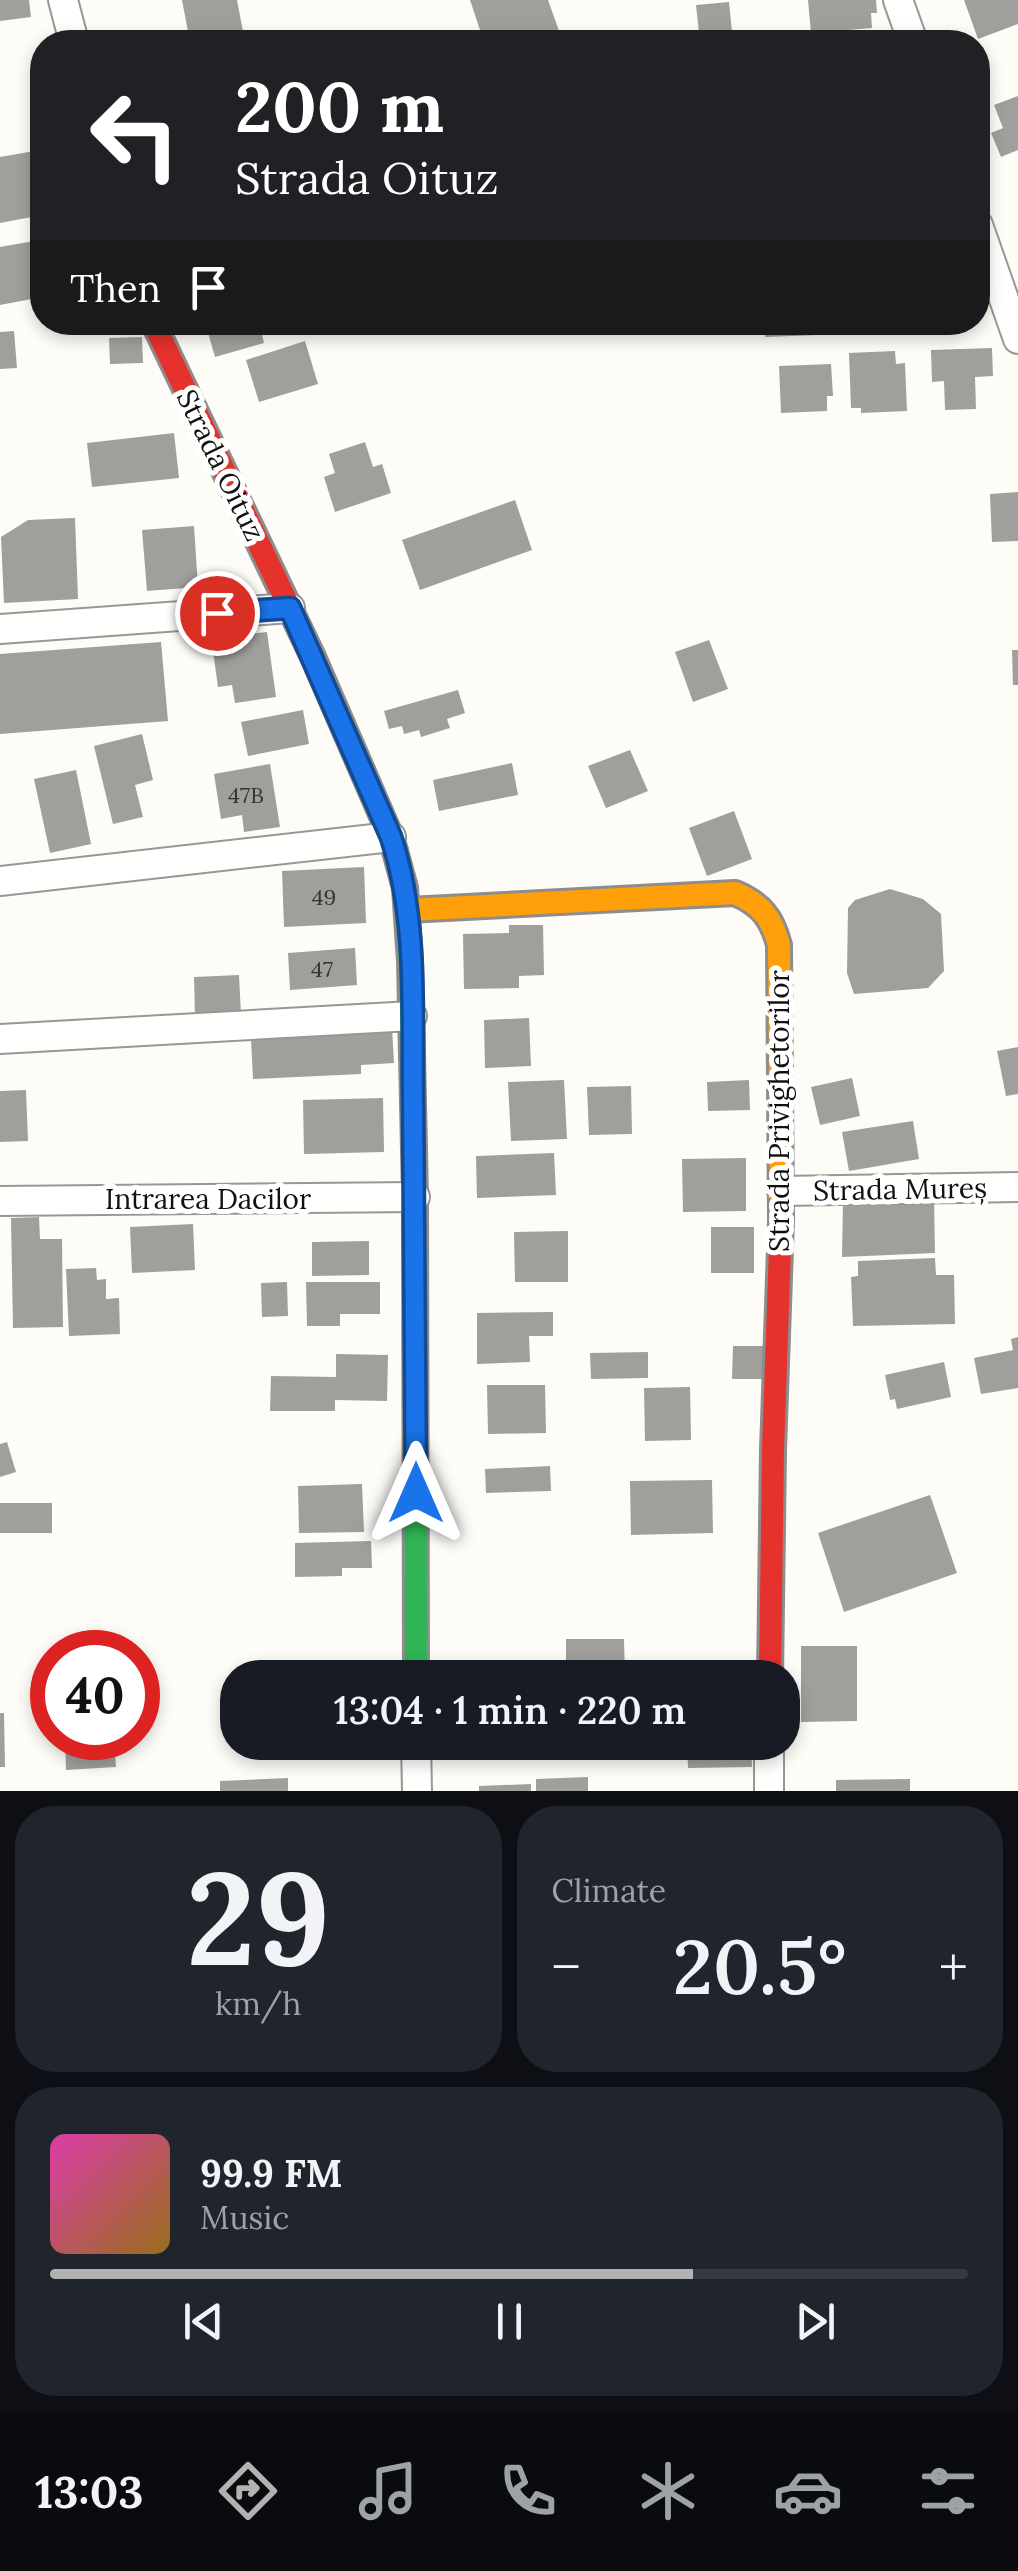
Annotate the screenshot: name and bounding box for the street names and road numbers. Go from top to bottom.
street label: Strada Oituz [169,383,273,547]
street label: Strada Privighetorilor [761,970,797,1252]
street label: Strada Mureș [813,1169,987,1209]
street label: Intrarea Dacilor [105,1181,311,1217]

